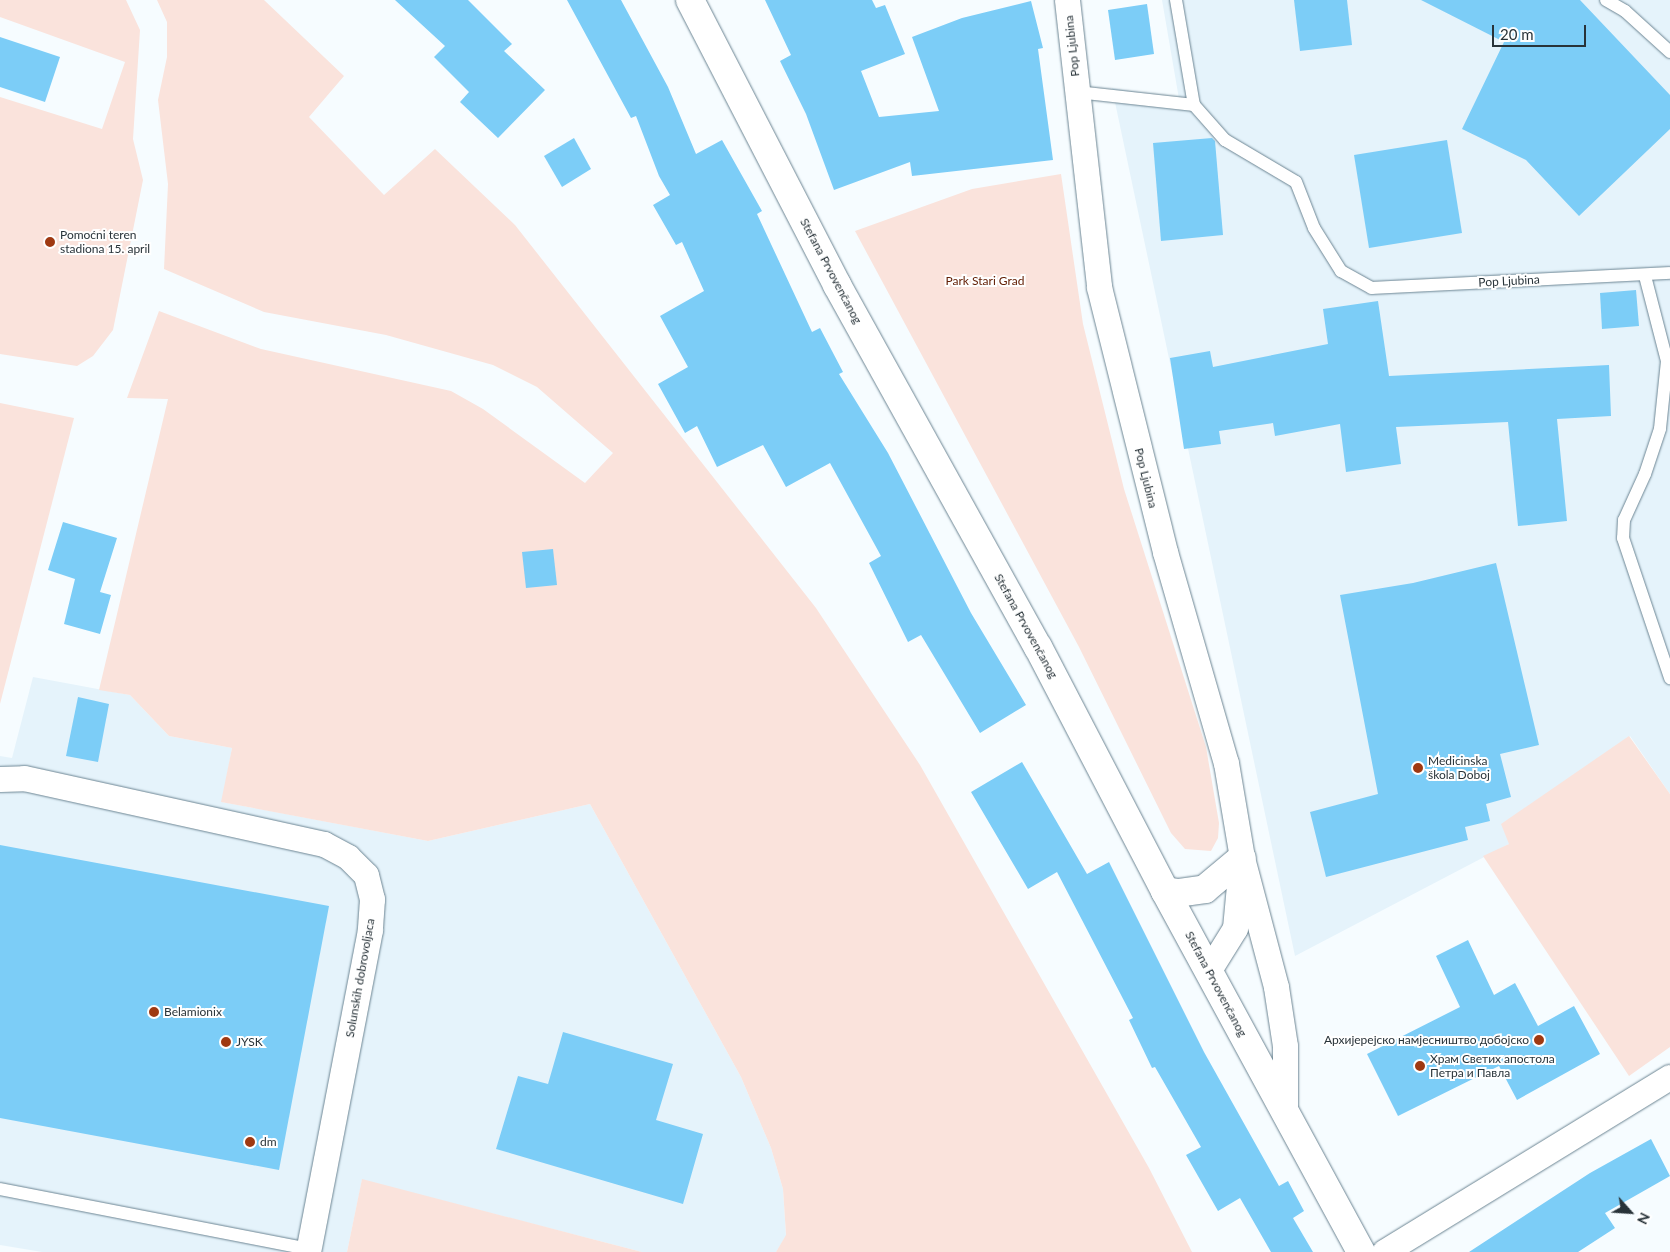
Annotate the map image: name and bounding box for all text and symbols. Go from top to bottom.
street label: Pop Ljubina [1062,15,1082,77]
scale bar [1495,15,1589,47]
text: 20 m [1500,25,1534,43]
street label: Stefana Prvovenčanog [797,216,865,326]
place label: Pomoćni teren stadiona 15. april [60,228,150,256]
marker: Pomoćni teren stadiona 15. april [44,236,56,248]
street label: Pop Ljubina [1478,272,1540,290]
park label: Park Stari Grad [946,274,1024,288]
street label: Pop Ljubina [1132,446,1160,510]
street label: Stefana Prvovenčanog [991,571,1061,681]
place label: Medicinska škola Doboj [1428,754,1490,782]
marker: Medicinska škola Doboj [1412,762,1424,774]
street label: Solunskih dobrovoljaca [342,917,378,1039]
street label: Stefana Prvovenčanog [1182,929,1250,1039]
place label: Belamionix [164,1005,222,1019]
marker: Belamionix [148,1006,160,1018]
place label: Архијерејско намјесништво добојско [1324,1033,1529,1047]
marker: Архијерејско намјесништво добојско [1533,1034,1545,1046]
place label: JYSK [236,1035,263,1049]
marker: JYSK [220,1036,232,1048]
place label: Храм Светих апостола Петра и Павла [1430,1052,1555,1080]
marker: Храм Светих апостола Петра и Павла [1414,1060,1426,1072]
place label: dm [260,1135,277,1149]
marker: dm [244,1136,256,1148]
north arrow [1605,1187,1655,1237]
text: N [1634,1210,1654,1227]

